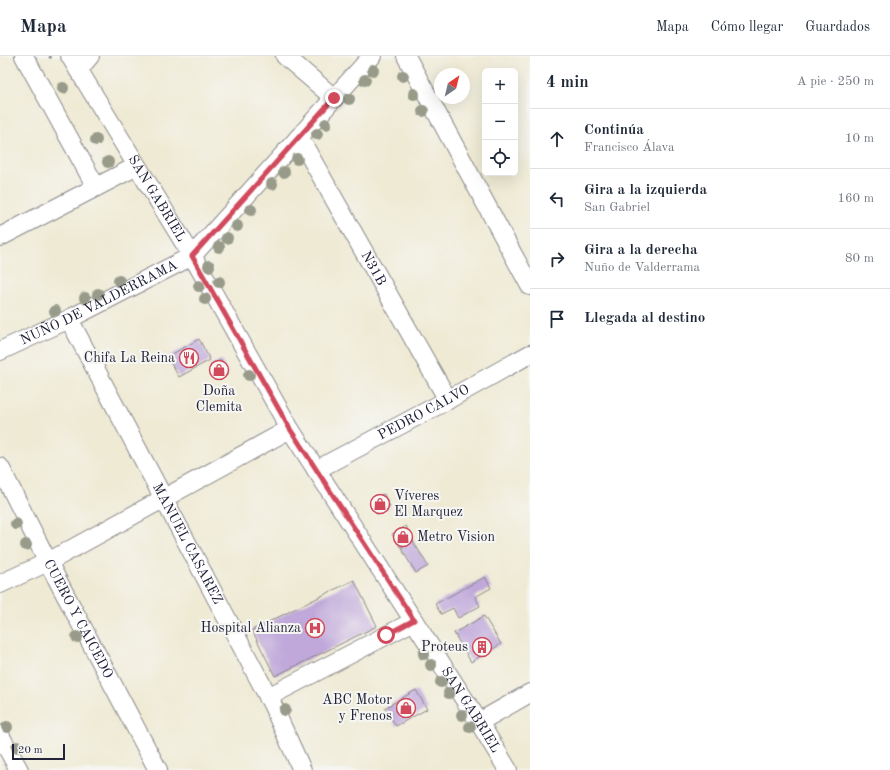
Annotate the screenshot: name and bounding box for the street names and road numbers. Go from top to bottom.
street label: SAN GABRIEL [125,153,189,244]
street label: N31B [358,249,389,288]
street label: NUÑO DE VALDERRAMA [18,258,180,348]
street label: PEDRO CALVO [376,382,472,443]
street label: MANUEL CASAREZ [150,481,225,606]
street label: CUERO Y CAICEDO [41,557,115,681]
street label: SAN GABRIEL [438,664,503,755]

